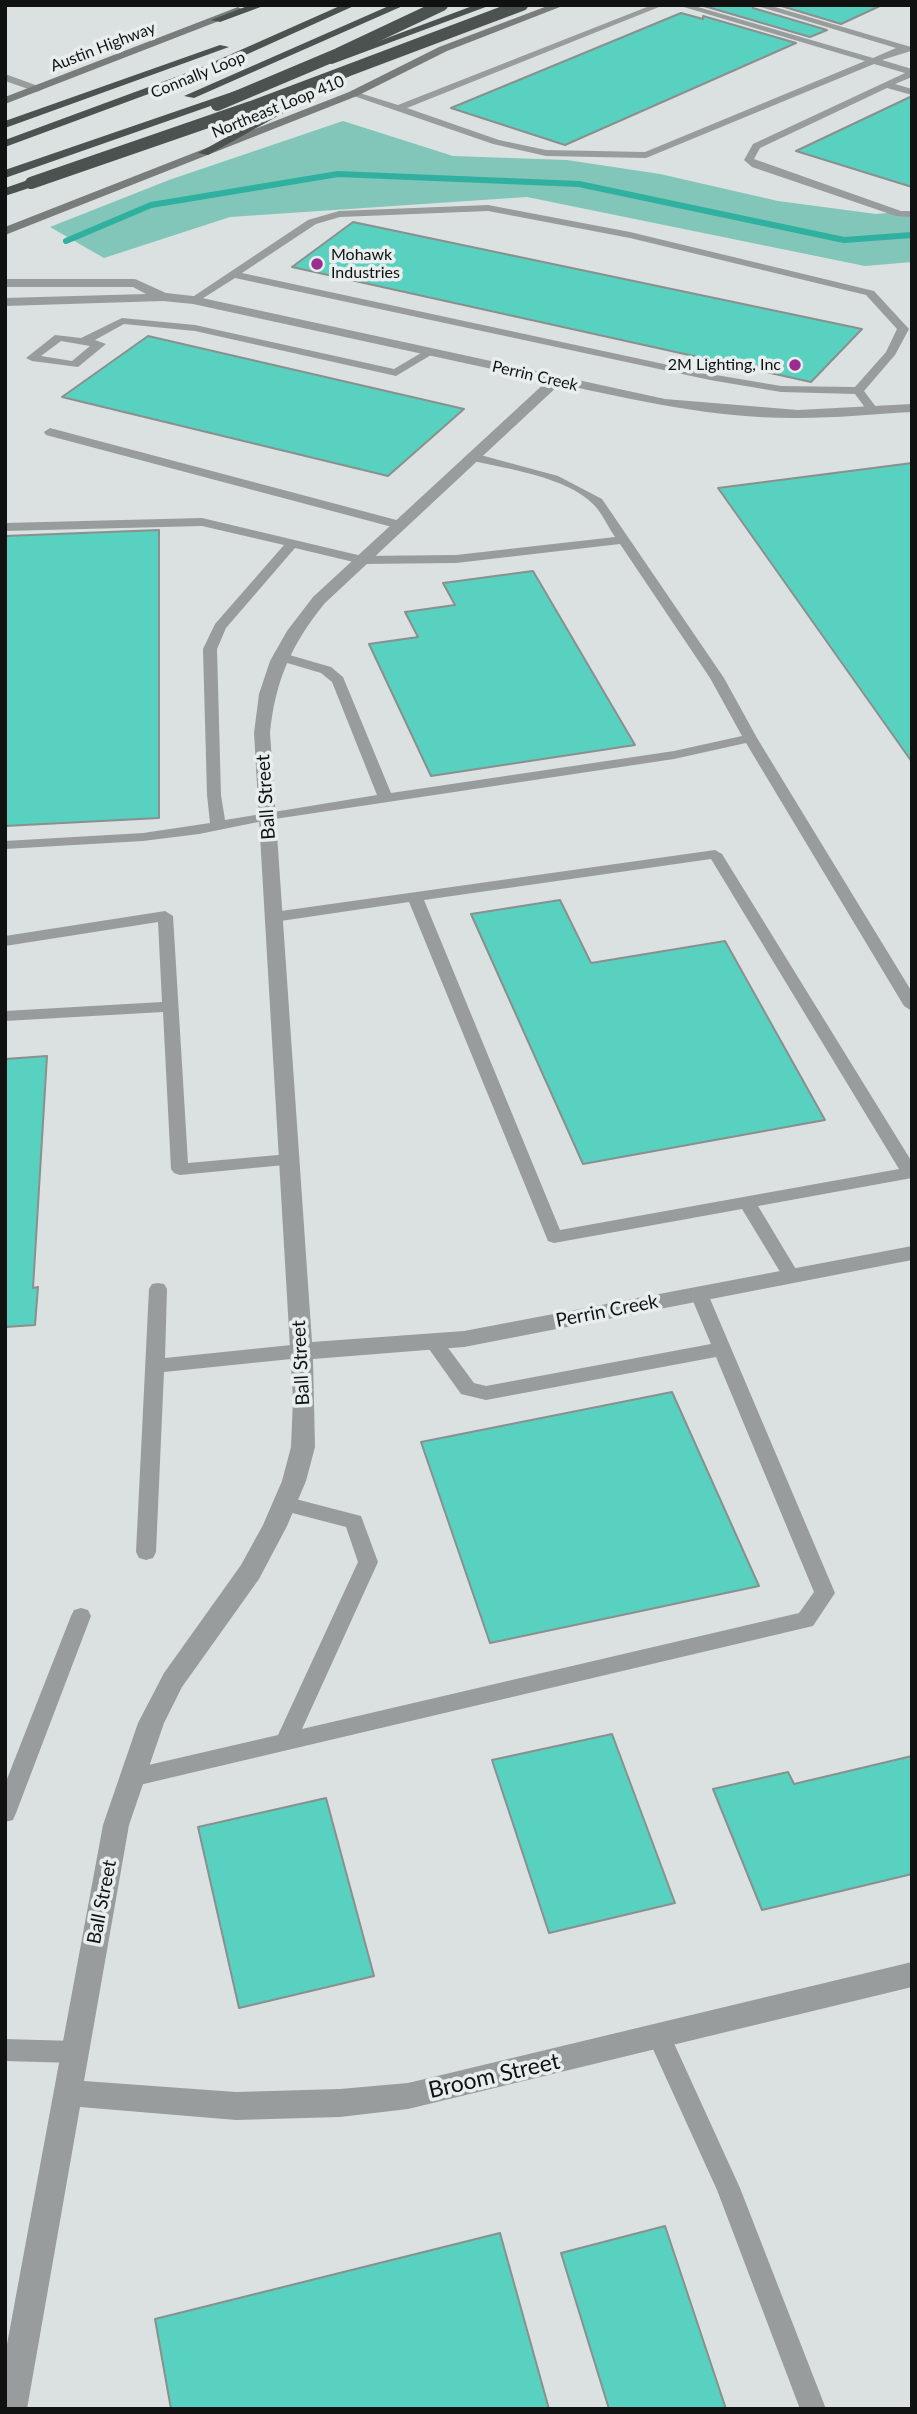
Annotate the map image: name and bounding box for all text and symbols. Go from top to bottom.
street label: Austin Highway [48,18,158,76]
street label: Connally Loop [148,47,248,103]
street label: Northeast Loop 410 [209,72,347,142]
place label: Mohawk Industries [331,245,400,283]
marker: Mohawk Industries [309,256,325,272]
place label: 2M Lighting, Inc [668,355,781,375]
street label: Perrin Creek [490,357,580,395]
marker: 2M Lighting, Inc [787,357,803,373]
street label: Ball Street [252,754,280,840]
street label: Perrin Creek [554,1290,660,1332]
street label: Ball Street [287,1320,315,1406]
street label: Ball Street [83,1858,121,1946]
street label: Broom Street [426,2047,562,2105]

